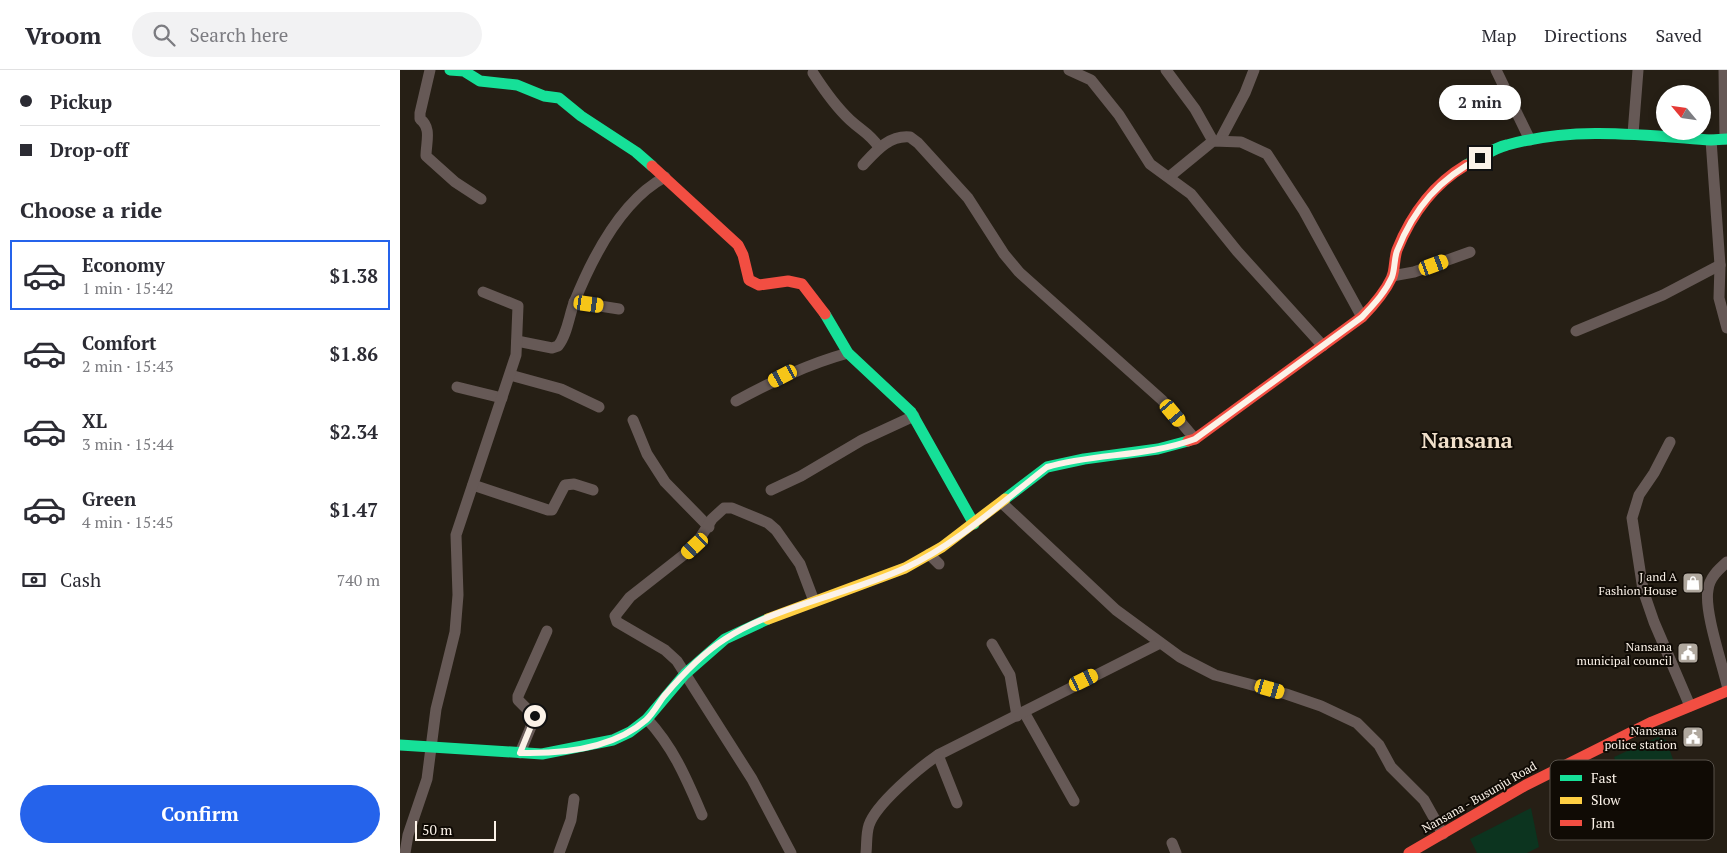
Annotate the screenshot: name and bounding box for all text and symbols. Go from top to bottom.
search box [132,12,482,57]
text: Vroom [25,19,102,51]
icon: search [150,21,178,49]
text: Search here [190,22,288,47]
text: Map [1481,23,1516,47]
text: Directions [1544,23,1627,47]
text: Saved [1655,23,1702,47]
north arrow [1656,85,1711,140]
map controls [1656,85,1711,140]
callout: 2 min [1439,86,1521,121]
text: Pickup [50,89,112,114]
text: 2 min [1458,91,1502,113]
text: Drop-off [50,137,128,162]
route end [1469,147,1491,169]
text: Choose a ride [20,195,162,224]
text: Economy [82,252,165,277]
icon: car [22,253,67,298]
car [1417,253,1450,277]
text: $1.38 [329,263,378,288]
text: 1 min · 15:42 [82,277,174,299]
car [573,294,604,314]
text: Comfort [82,330,157,355]
icon: car [22,331,67,376]
text: $1.86 [329,341,378,366]
text: 2 min · 15:43 [82,355,174,377]
car [766,362,799,390]
car [1157,397,1188,429]
text: XL [82,408,107,433]
icon: car [22,409,67,454]
text: $2.34 [329,419,378,444]
district label: Nansana [1421,425,1513,454]
text: 3 min · 15:44 [82,433,174,455]
text: Green [82,486,136,511]
icon: car [22,487,67,532]
text: $1.47 [329,497,378,522]
text: 4 min · 15:45 [82,511,174,533]
car [678,530,711,562]
icon: cash [20,566,48,594]
text: Cash [60,567,101,592]
text: 740 m [337,569,380,591]
place label: J and A Fashion House [1598,569,1678,598]
shop icon: J and A Fashion House [1681,571,1705,595]
place label: Nansana municipal council [1577,639,1672,668]
public building icon: Nansana municipal council [1676,641,1700,665]
car [1067,667,1100,693]
car [1253,678,1286,700]
route start [524,705,546,727]
place label: Nansana police station [1604,723,1677,752]
public building icon: Nansana police station [1681,725,1705,749]
street label: Nansana - Busunju Road [1419,758,1539,836]
legend [1550,760,1714,840]
text: Fast [1591,768,1618,787]
button: Confirm [20,785,380,843]
text: Slow [1591,790,1621,809]
text: Jam [1591,813,1615,832]
scale bar [415,818,496,841]
text: 50 m [422,820,452,839]

